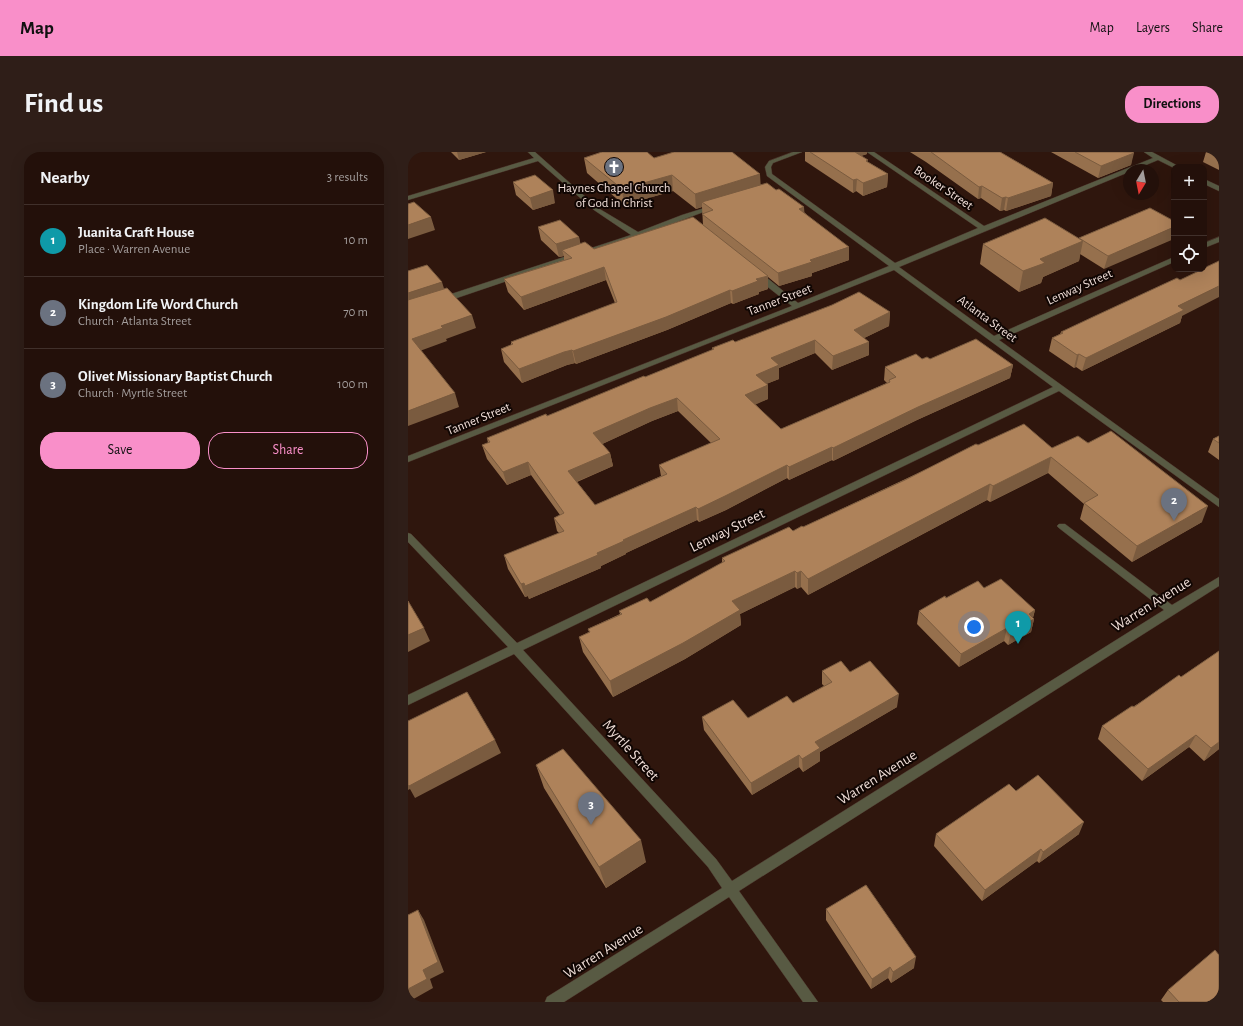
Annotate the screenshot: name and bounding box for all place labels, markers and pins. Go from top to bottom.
church icon: Haynes Chapel Church of God in Christ [603,156,625,178]
place label: Haynes Chapel Church of God in Christ [557,182,671,210]
pin: 2 [1161,488,1187,521]
pin: 1 [1005,611,1031,644]
pin: 3 [578,792,604,825]

